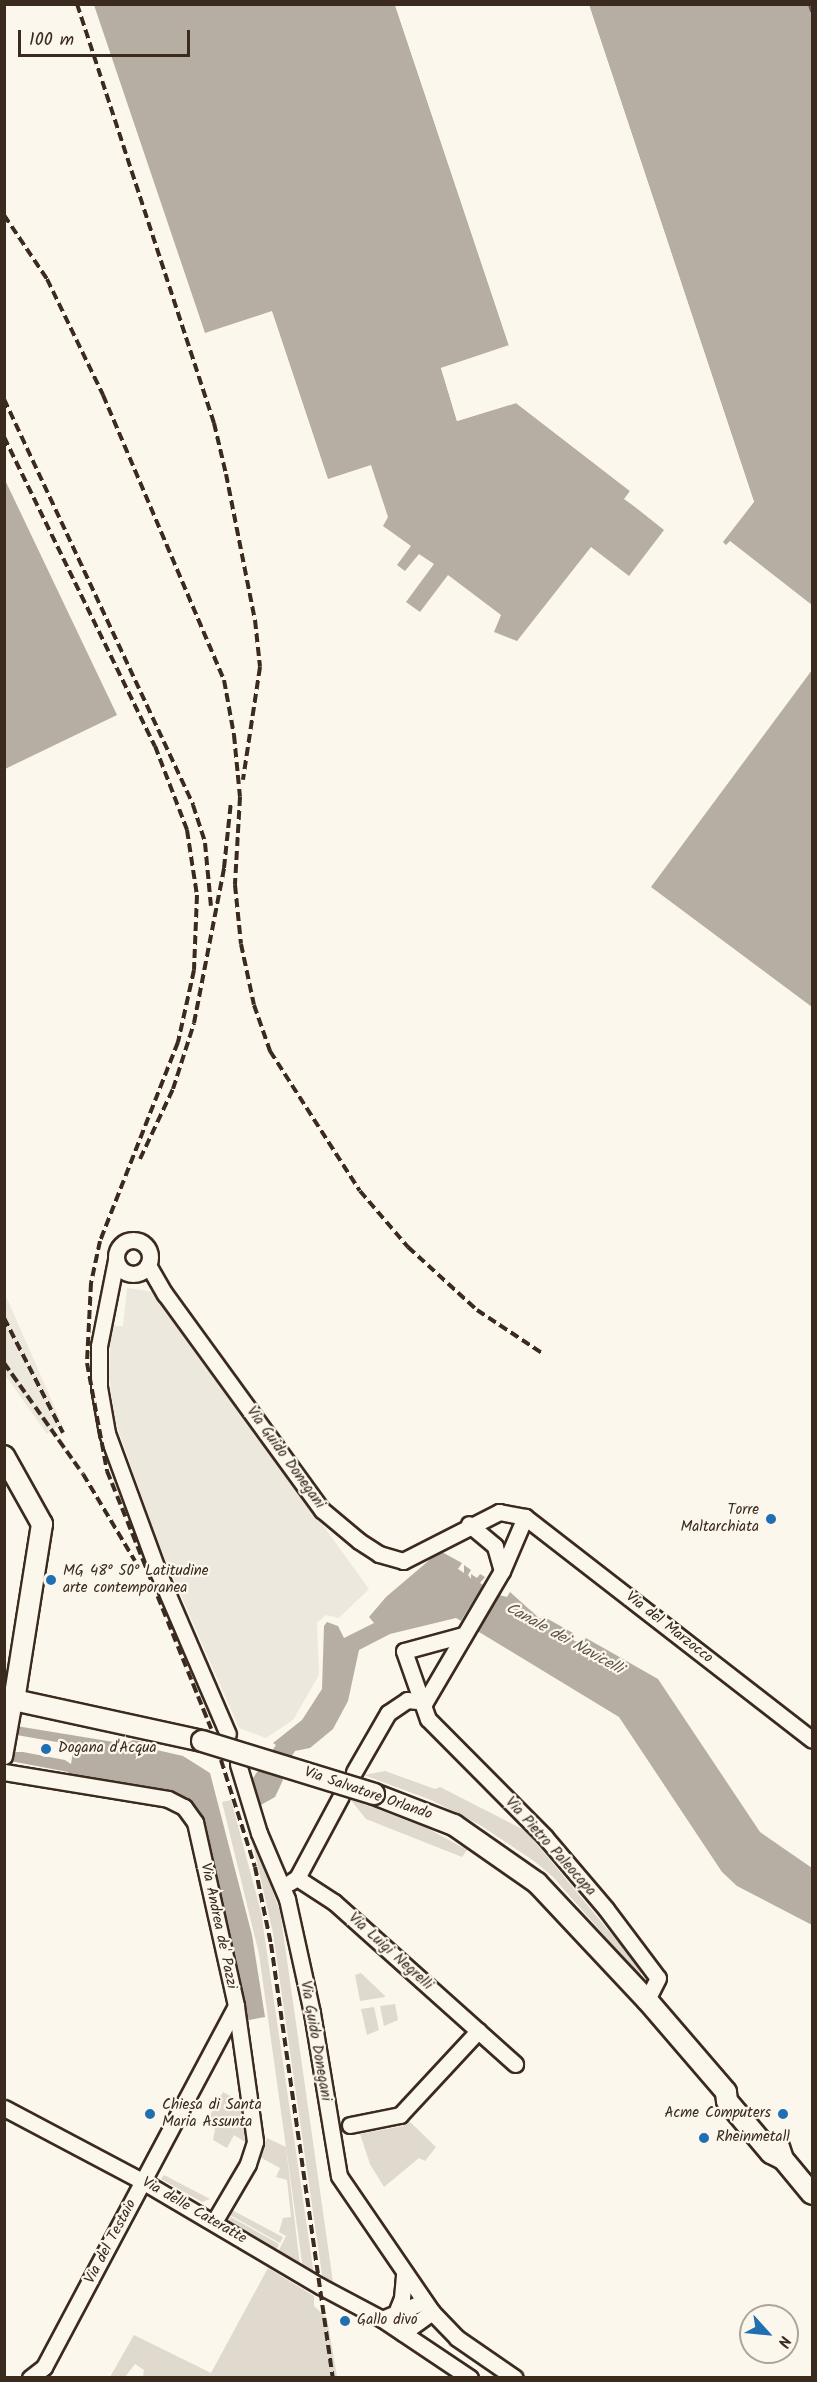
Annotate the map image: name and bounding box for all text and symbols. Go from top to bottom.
scale bar [21,18,194,56]
text: 100 m [29,26,74,55]
street label: Via Guido Donegani [242,1403,328,1513]
place label: Torre Maltarchiata [680,1501,759,1536]
marker: Torre Maltarchiata [764,1512,778,1526]
place label: MG 48° 50° Latitudine arte contemporanea [63,1562,208,1597]
marker: MG 48° 50° Latitudine arte contemporanea [44,1573,58,1587]
street label: Via del Marzocco [622,1588,716,1668]
water label: Canale dei Navicelli [502,1599,626,1679]
place label: Dogana d'Acqua [58,1740,156,1758]
marker: Dogana d'Acqua [39,1742,53,1756]
street label: Via Salvatore Orlando [302,1764,434,1824]
street label: Via Pietro Paleocapa [501,1794,599,1900]
street label: Via Andrea de' Pazzi [196,1861,240,1991]
street label: Via Luigi Negrelli [344,1910,436,1994]
street label: Via Guido Donegani [296,1979,334,2103]
place label: Chiesa di Santa Maria Assunta [162,2096,262,2131]
place label: Acme Computers [664,2105,771,2123]
marker: Chiesa di Santa Maria Assunta [143,2107,157,2121]
marker: Acme Computers [776,2107,790,2121]
place label: Rheinmetall [716,2129,790,2147]
marker: Rheinmetall [697,2131,711,2145]
street label: Via delle Cateratte [138,2174,250,2248]
street label: Via del Testaio [81,2197,141,2287]
north arrow [739,2304,799,2364]
place label: Gallo divo [357,2312,418,2330]
marker: Gallo divo [338,2314,352,2328]
text: N [770,2331,797,2352]

